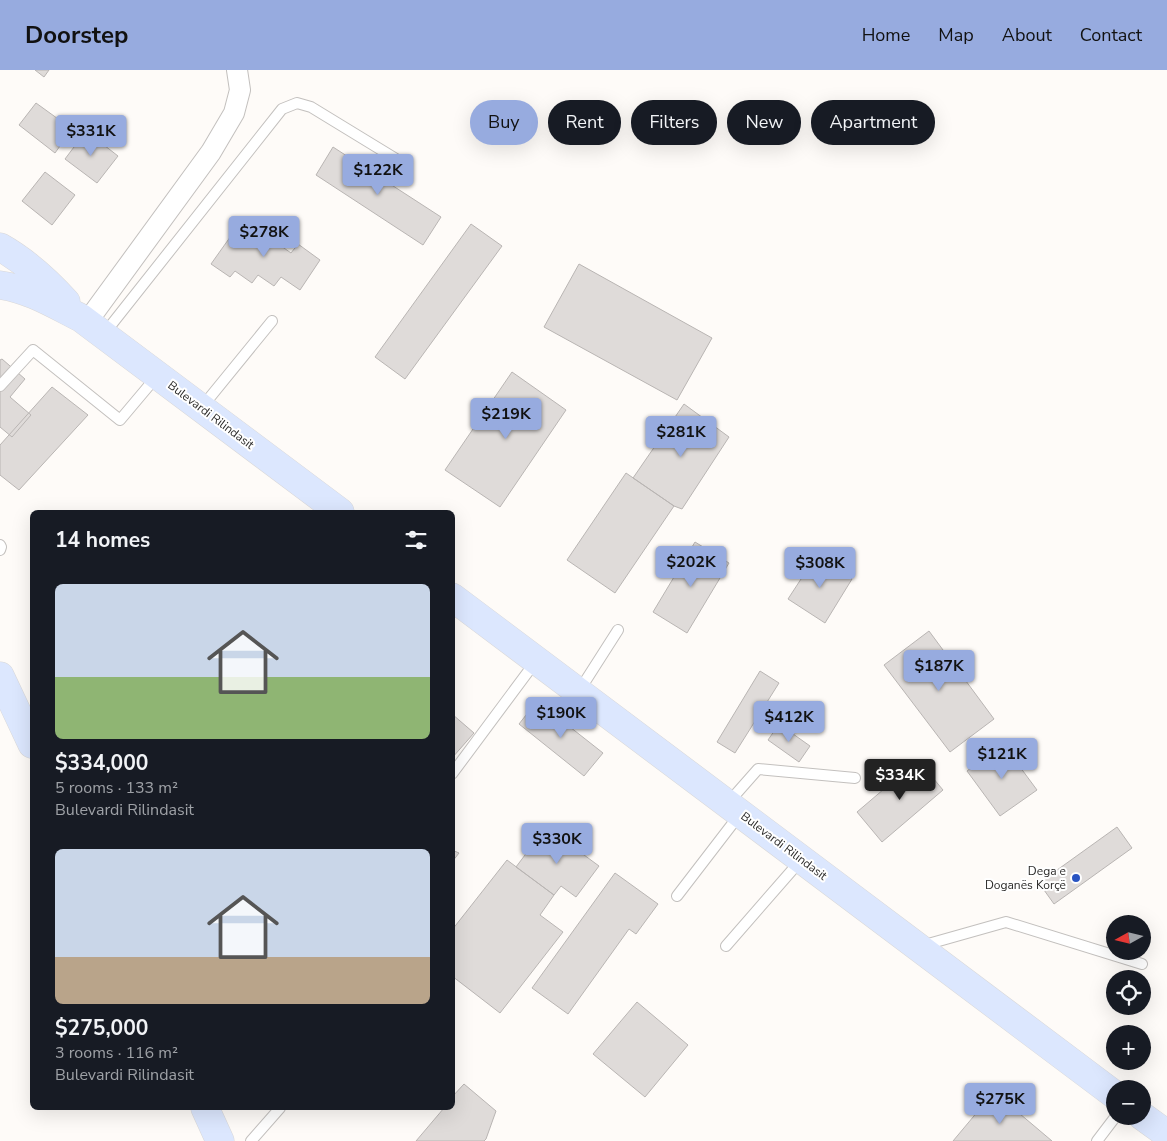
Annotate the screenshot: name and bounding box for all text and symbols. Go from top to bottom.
text: Doorstep [25,19,128,51]
text: Home [862,23,910,47]
text: Map [938,23,974,47]
text: About [1002,23,1052,47]
text: Contact [1080,23,1142,47]
chip: Buy [470,100,538,145]
chip: Rent [548,100,621,145]
chip: Filters [631,100,717,145]
chip: New [727,100,801,145]
chip: Apartment [811,100,935,145]
pin: $331K [56,114,126,157]
text: $331K [66,120,116,142]
pin: $122K [343,154,413,196]
text: $122K [353,159,403,181]
pin: $278K [229,216,299,258]
text: $278K [239,221,289,243]
street label: Bulevardi Rilindasit [165,377,258,453]
pin: $219K [471,398,541,440]
text: $219K [481,403,531,425]
pin: $281K [646,416,716,458]
text: $281K [656,421,706,443]
text: 14 homes [55,526,150,554]
icon: filters [402,526,430,554]
pin: $202K [656,546,726,588]
pin: $308K [785,546,855,589]
text: $202K [666,551,716,573]
text: $308K [795,552,845,574]
icon: home [198,617,288,707]
pin: $187K [904,650,974,692]
text: $187K [914,655,964,677]
pin: $190K [526,696,596,739]
pin: $412K [754,700,824,743]
text: $190K [536,702,586,724]
text: $412K [764,706,814,728]
pin: $121K [967,738,1037,780]
text: $121K [977,743,1027,765]
text: $334,000 [55,749,148,777]
pin: $334K [865,758,935,801]
text: $334K [875,764,925,786]
text: 5 rooms · 133 m² [55,777,178,799]
text: Bulevardi Rilindasit [55,799,194,821]
street label: Bulevardi Rilindasit [738,808,831,884]
pin: $330K [522,822,592,865]
text: $330K [532,828,582,850]
place label: Dega e Doganës Korçë [985,863,1066,893]
marker: Dega e Doganës Korçë [1070,872,1082,884]
icon: home [198,882,288,972]
north arrow [1106,915,1151,960]
map controls [1106,915,1151,1125]
button: locate [1106,970,1151,1015]
text: $275,000 [55,1014,148,1042]
button: + [1106,1025,1151,1070]
text: 3 rooms · 116 m² [55,1042,178,1064]
text: Bulevardi Rilindasit [55,1064,194,1086]
button: − [1106,1080,1151,1125]
pin: $275K [965,1082,1035,1125]
text: $275K [975,1088,1025,1110]

